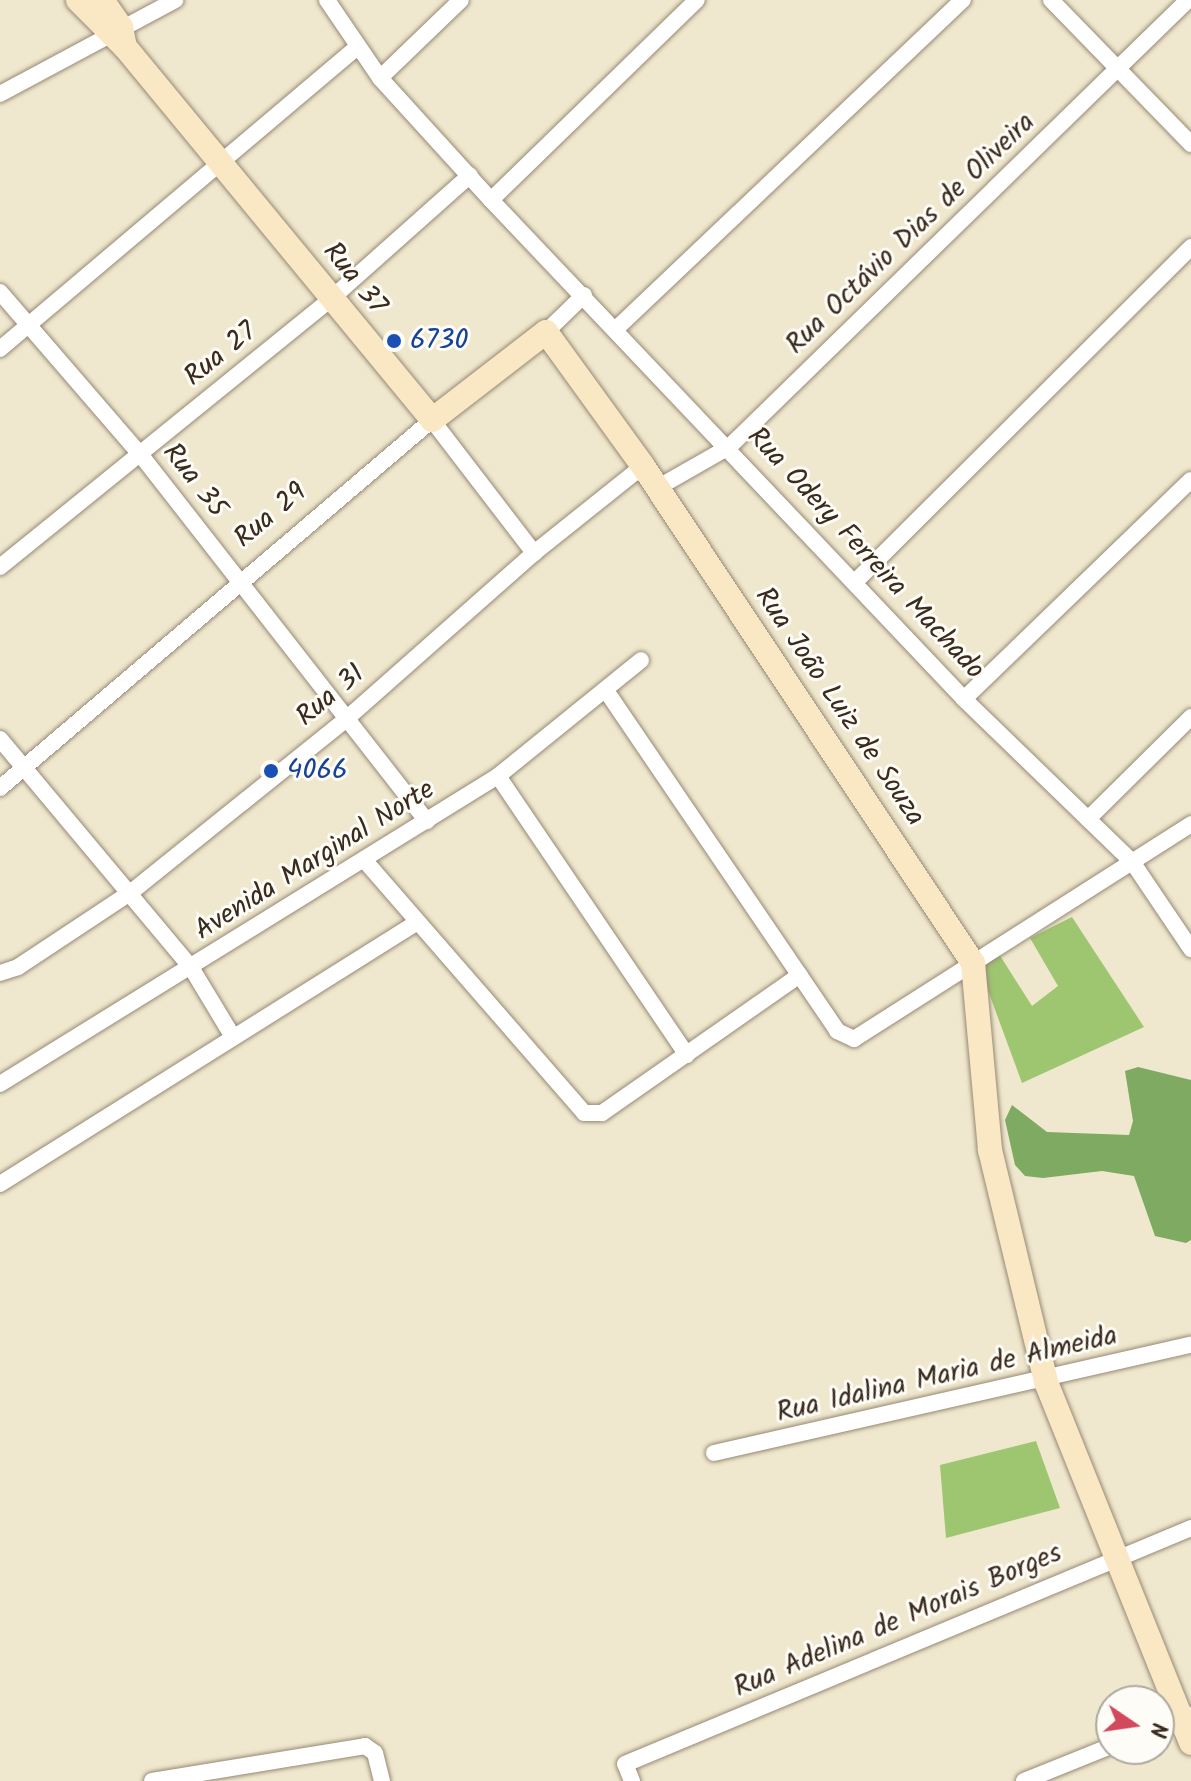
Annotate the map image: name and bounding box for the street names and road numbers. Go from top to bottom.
street label: Rua Octávio Dias de Oliveira [779,106,1043,362]
street label: Rua 37 [315,236,393,322]
street label: Rua 27 [178,316,264,394]
street label: Rua Odery Ferreira Machado [739,421,991,687]
street label: Rua 35 [155,437,233,525]
street label: Rua 29 [228,476,314,556]
street label: Rua João Luiz de Souza [747,581,931,833]
street label: Rua 31 [290,658,372,734]
street label: Avenida Marginal Norte [189,774,441,948]
street label: Rua Idalina Maria de Almeida [773,1319,1121,1431]
street label: Rua Adelina de Morais Borges [729,1537,1067,1705]

